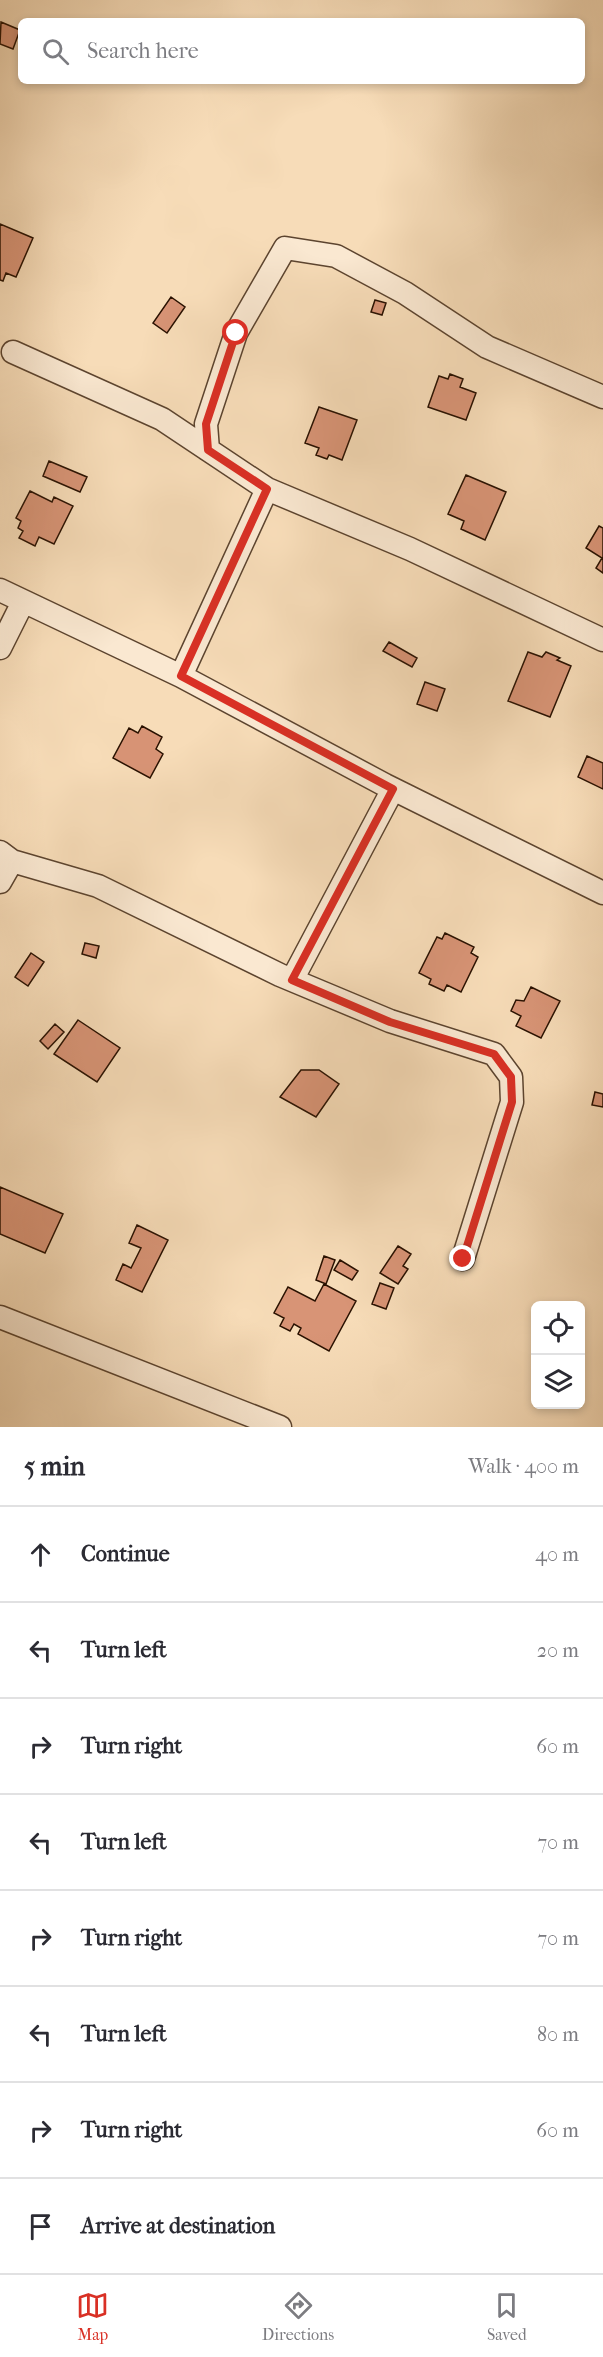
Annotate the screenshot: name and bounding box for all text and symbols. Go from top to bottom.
search box [18,18,585,84]
icon: search [39,35,72,68]
text: Search here [87,38,199,64]
route start [222,319,248,345]
route end [449,1245,475,1271]
map controls [531,1301,585,1409]
button: locate [531,1301,585,1355]
button: layers [531,1355,585,1409]
text: 5 min [24,1451,85,1482]
text: Walk · 400 m [468,1455,579,1478]
icon: ahead [24,1538,57,1571]
text: Continue [81,1541,170,1567]
text: 40 m [535,1543,579,1566]
icon: left [24,1634,57,1667]
text: Turn left [81,1637,167,1663]
text: 20 m [537,1639,579,1662]
icon: right [24,1730,57,1763]
text: Turn right [81,1733,182,1759]
text: 60 m [536,1735,579,1758]
icon: left [24,1826,57,1859]
text: Turn left [81,1829,167,1855]
text: 70 m [537,1831,579,1854]
icon: right [24,1922,57,1955]
text: Turn right [81,1925,182,1951]
text: 70 m [537,1927,579,1950]
icon: left [24,2018,57,2051]
text: Turn left [81,2021,167,2047]
text: 80 m [537,2023,579,2046]
icon: right [24,2114,57,2147]
text: Turn right [81,2117,182,2143]
text: 60 m [536,2119,579,2142]
icon: arrive [24,2210,57,2243]
text: Arrive at destination [81,2213,275,2239]
tab: Map [76,2289,109,2344]
tab: Directions [262,2289,334,2344]
tab: Saved [487,2289,527,2344]

